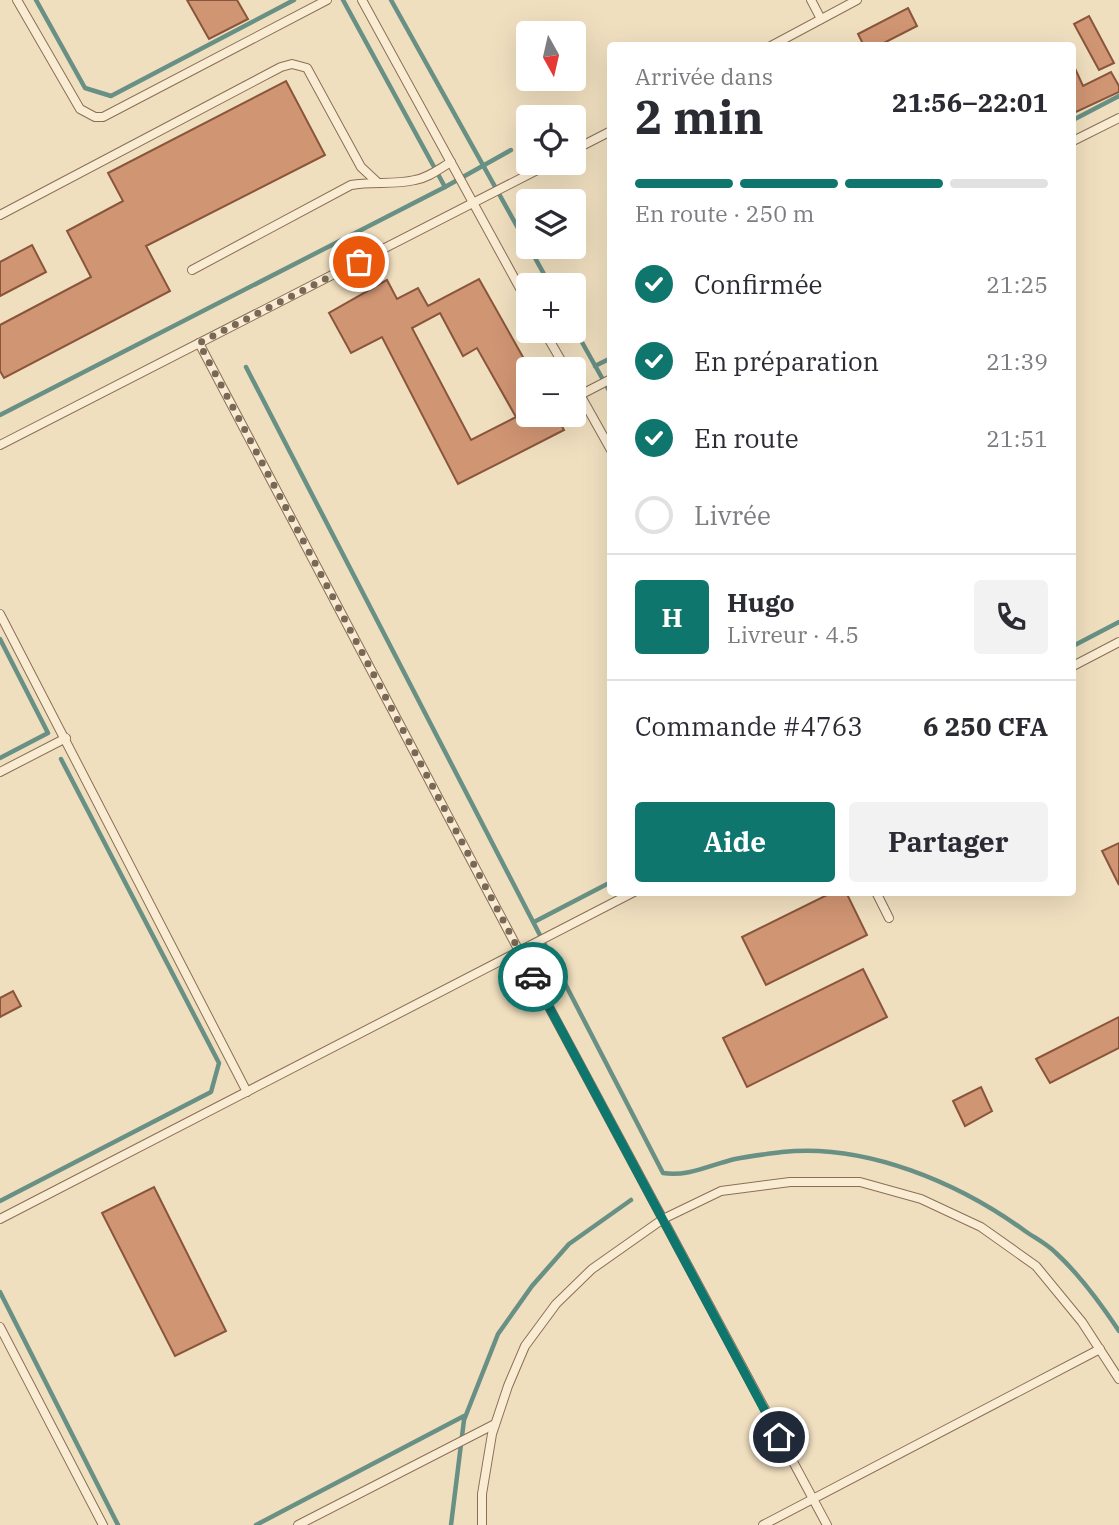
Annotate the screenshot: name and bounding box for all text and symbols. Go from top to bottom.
north arrow [516,21,586,91]
map controls [516,21,586,427]
text: Arrivée dans [635,61,773,91]
text: 21:56–22:01 [892,85,1048,119]
text: 2 min [635,87,764,147]
button: locate [516,105,586,175]
button: layers [516,189,586,259]
text: En route · 250 m [635,198,814,228]
pin [329,232,389,292]
icon: bag [340,243,378,281]
icon: check [635,265,673,303]
text: Confirmée [694,267,823,301]
text: 21:25 [986,269,1048,299]
button: + [516,273,586,343]
icon: check [635,342,673,380]
text: En préparation [694,344,879,378]
text: 21:39 [986,346,1048,376]
button: − [516,357,586,427]
icon: check [635,419,673,457]
text: En route [694,421,799,455]
text: 21:51 [986,423,1048,453]
text: Livrée [694,498,771,532]
button: phone [974,580,1048,654]
text: Hugo [727,585,795,619]
text: H [661,600,683,634]
text: Livreur · 4.5 [727,619,859,649]
text: Commande #4763 [635,709,863,743]
text: 6 250 CFA [923,709,1048,743]
button: Aide [635,802,835,882]
button: Partager [849,802,1048,882]
courier [498,942,568,1012]
icon: car [514,958,552,996]
pin [749,1407,809,1467]
icon: home [760,1418,798,1456]

